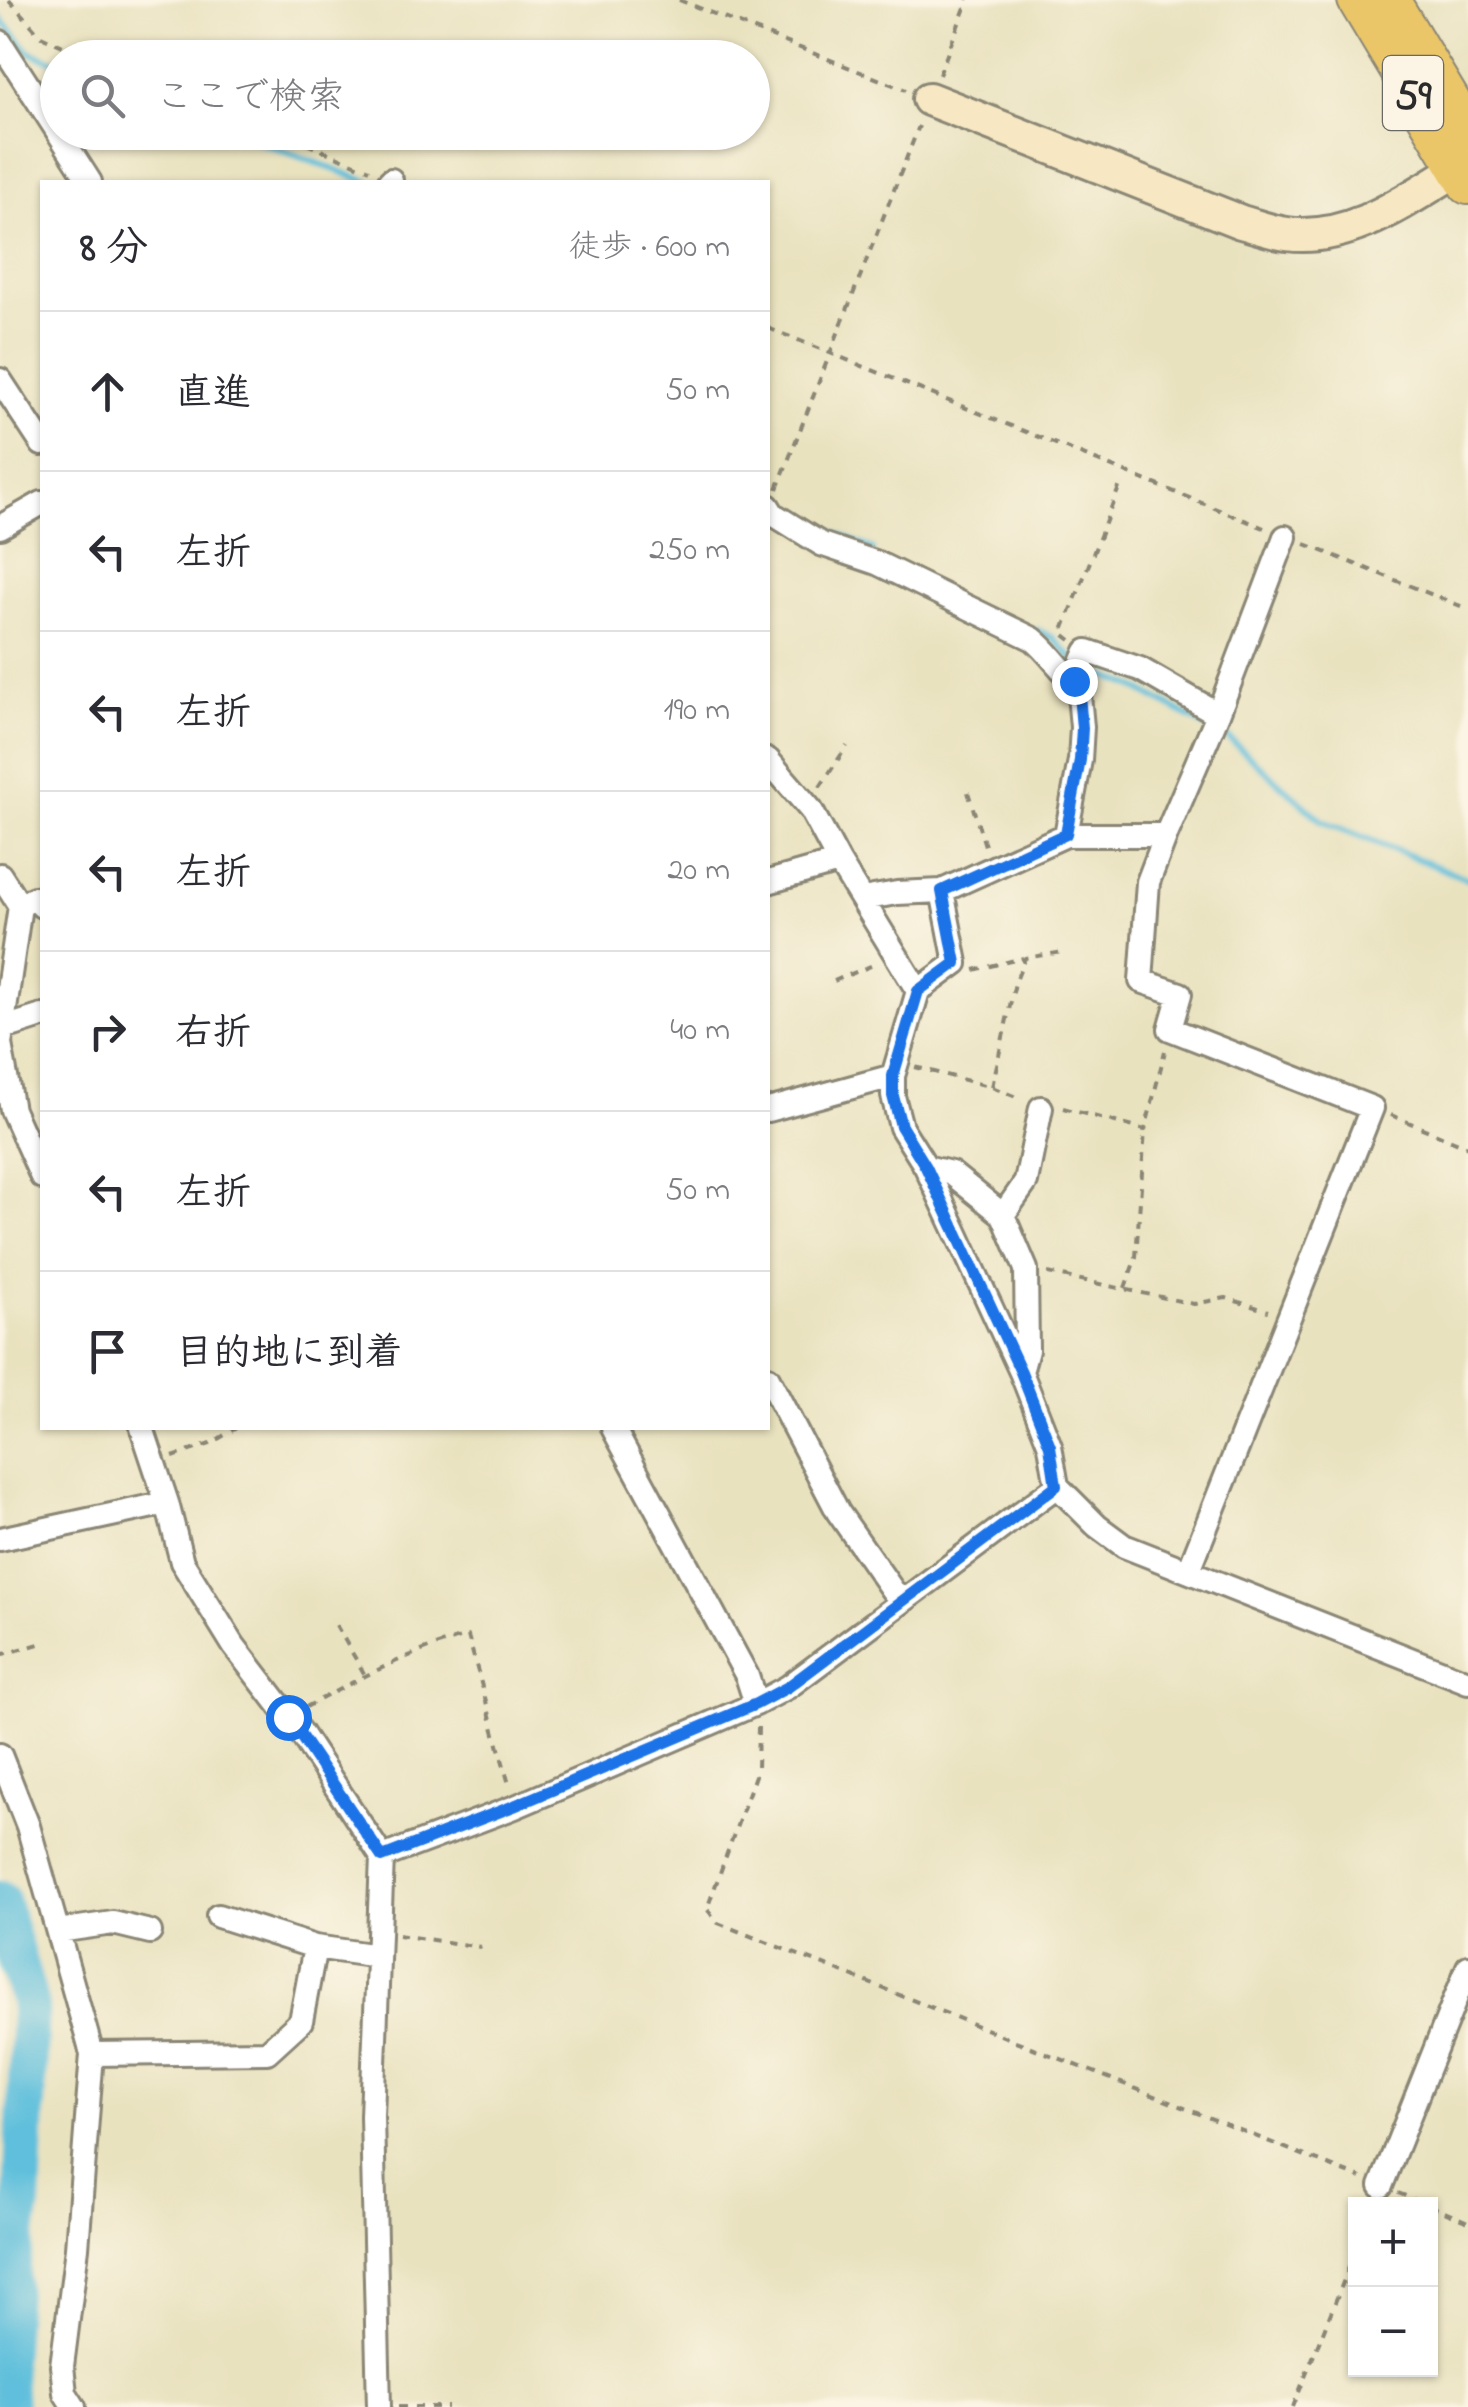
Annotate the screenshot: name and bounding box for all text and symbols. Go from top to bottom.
search box [40,40,770,150]
road number: 59 [1383,56,1443,130]
icon: search [75,68,130,123]
text: ここで検索 [155,71,345,127]
text: 8 分 [80,219,148,280]
text: 徒歩 · 600 m [569,225,730,272]
icon: ahead [80,364,135,419]
text: 直進 [175,367,251,423]
text: 50 m [665,368,730,415]
icon: left [80,524,135,579]
text: 左折 [175,527,251,583]
text: 250 m [649,528,730,575]
route end [1052,659,1098,705]
icon: left [80,684,135,739]
text: 左折 [175,687,251,743]
text: 190 m [664,688,730,735]
icon: left [80,844,135,899]
text: 左折 [175,847,251,903]
text: 20 m [667,848,730,895]
icon: right [80,1004,135,1059]
text: 右折 [175,1007,251,1063]
text: 40 m [670,1008,730,1055]
icon: left [80,1164,135,1219]
text: 左折 [175,1167,251,1223]
text: 50 m [665,1168,730,1215]
icon: arrive [80,1324,135,1379]
text: 目的地に到着 [175,1327,403,1383]
route start [266,1695,312,1741]
map controls [1348,2197,1438,2377]
button: + [1348,2197,1438,2287]
button: − [1348,2287,1438,2377]

